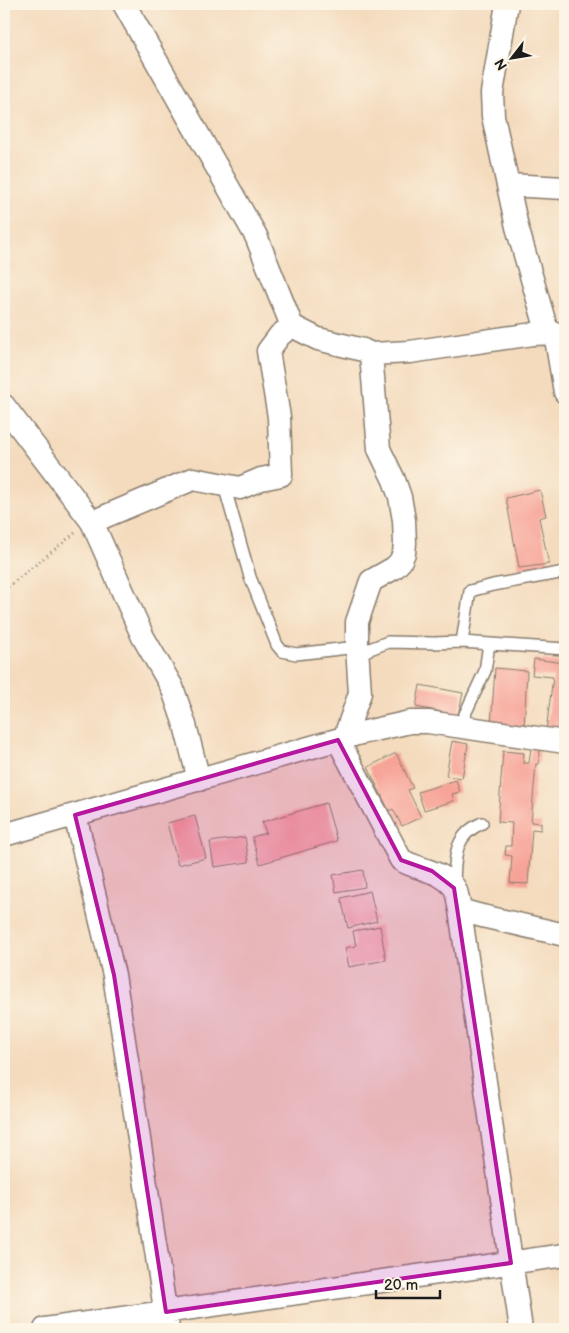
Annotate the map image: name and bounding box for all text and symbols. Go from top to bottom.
north arrow [486,32,536,82]
text: N [491,56,511,73]
scale bar [376,1268,440,1300]
text: 20 m [384,1276,418,1295]

